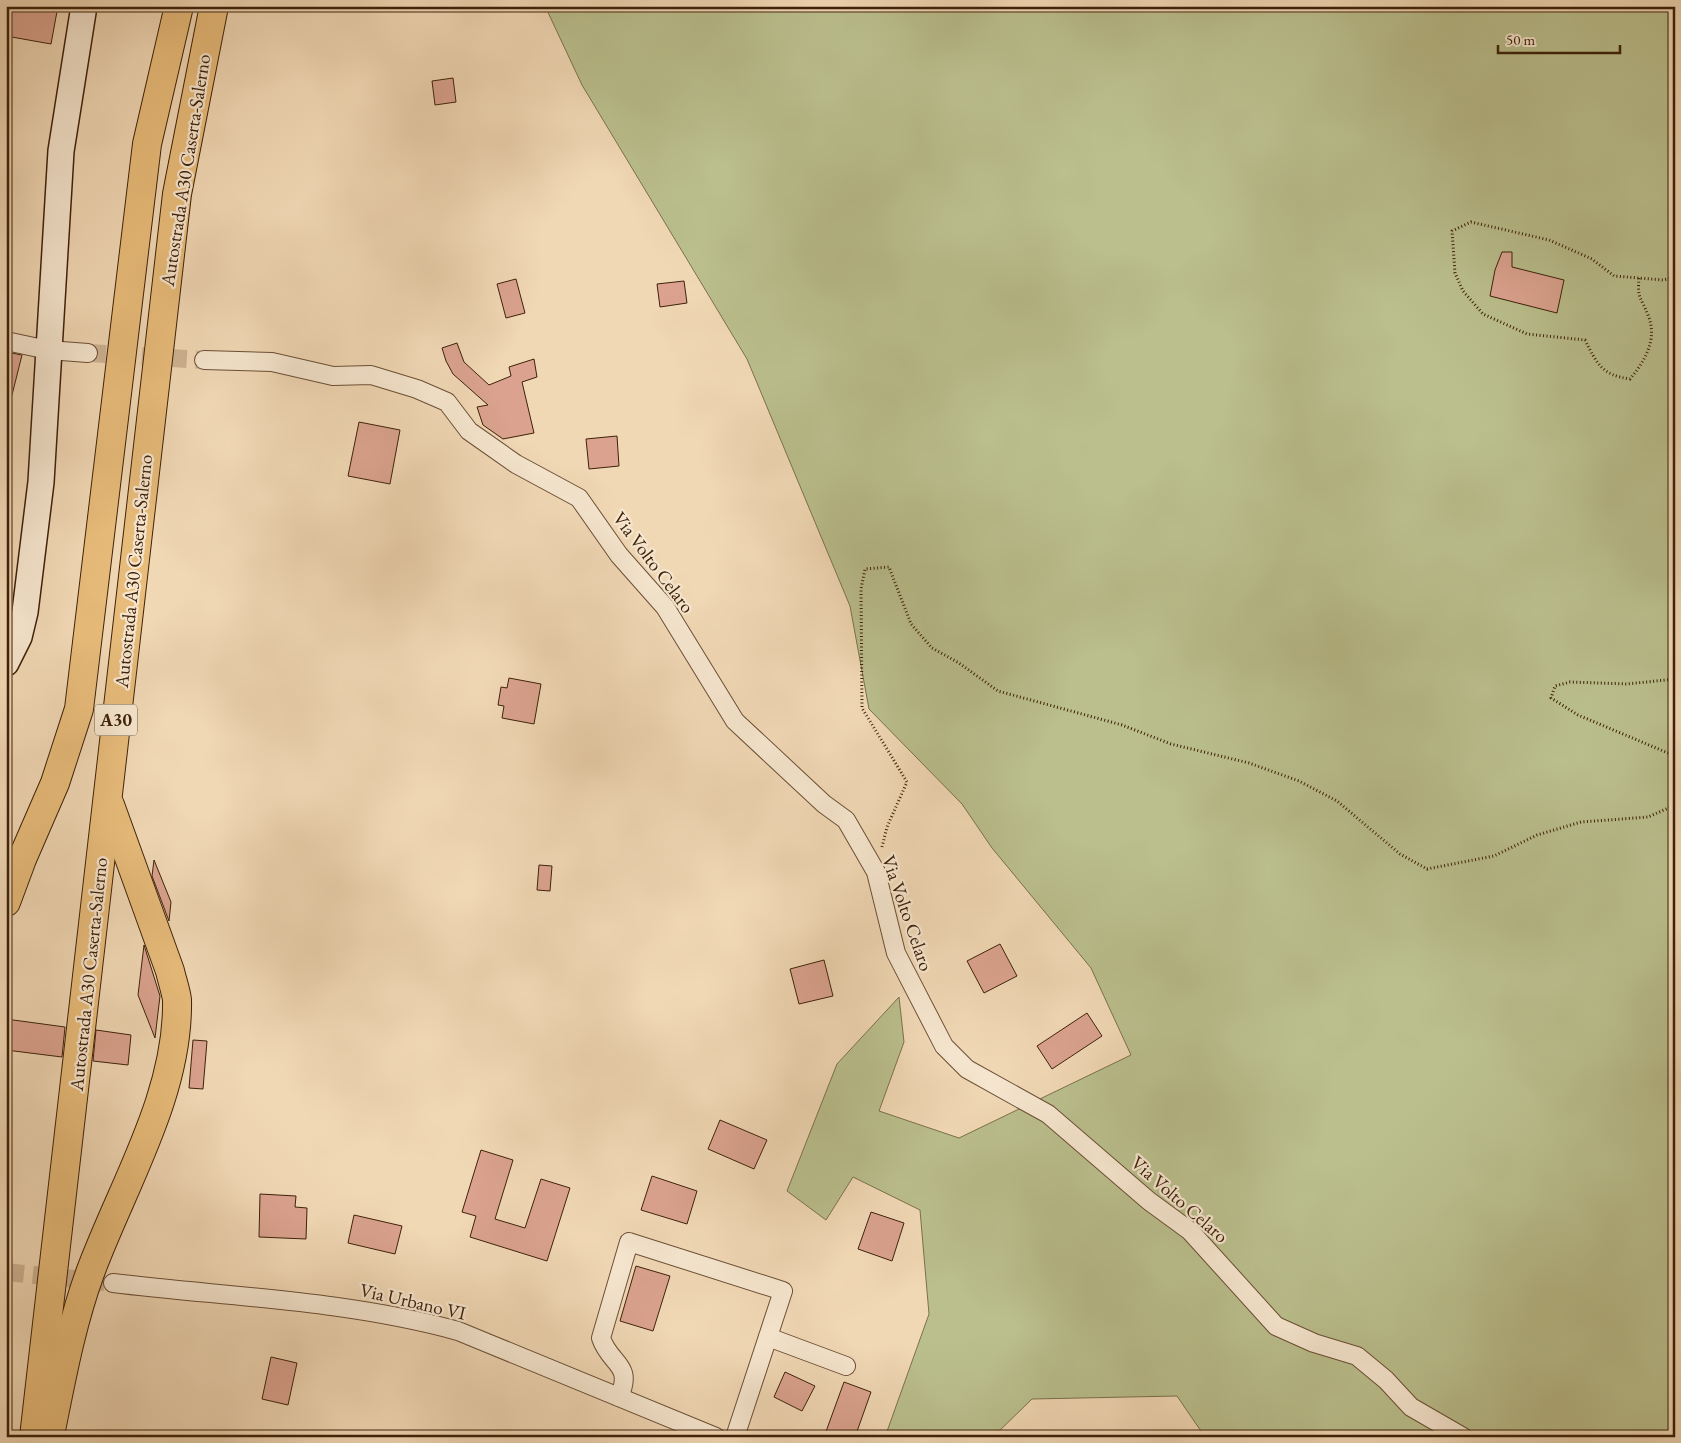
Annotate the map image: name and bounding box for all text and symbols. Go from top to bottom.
scale bar [1498,22,1621,54]
text: 50 m [1506,30,1535,49]
street label: Autostrada A30 Caserta-Salerno [155,52,216,289]
street label: Autostrada A30 Caserta-Salerno [109,453,158,690]
street label: Via Volto Celaro [607,506,700,618]
road number: A30 [95,704,137,736]
street label: Via Volto Celaro [876,852,939,974]
street label: Autostrada A30 Caserta-Salerno [64,856,113,1093]
street label: Via Volto Celaro [1126,1150,1234,1248]
street label: Via Urbano VI [357,1277,469,1326]

